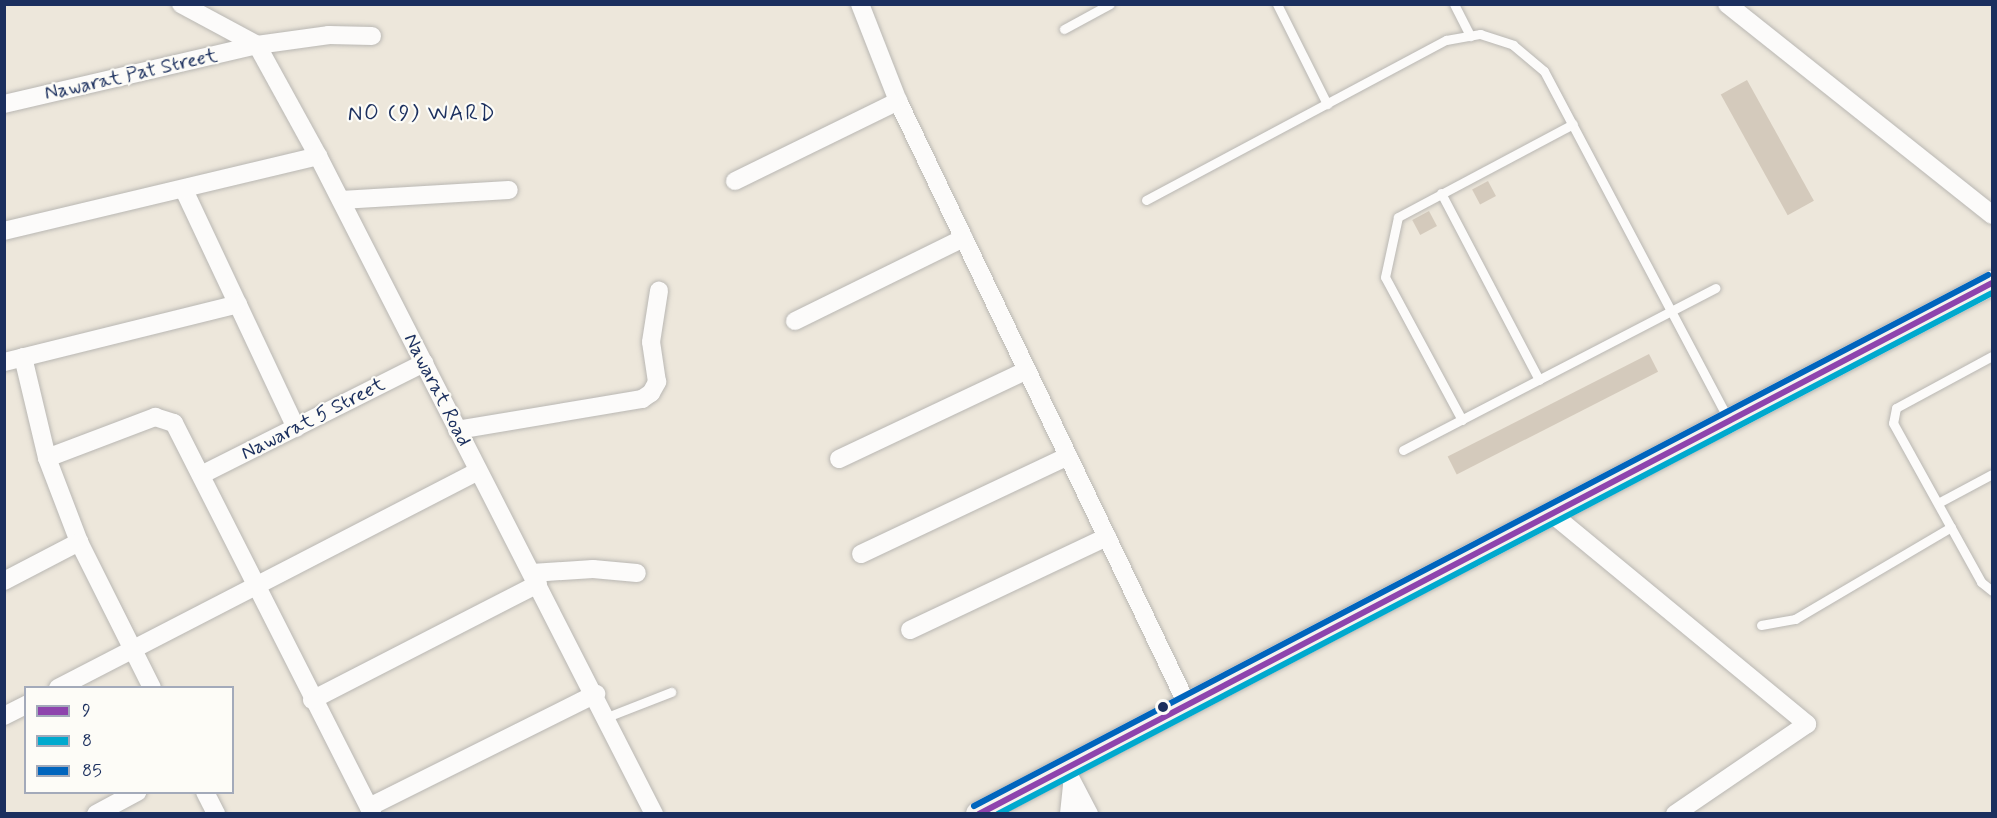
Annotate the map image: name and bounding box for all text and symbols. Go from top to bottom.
street label: Nawarat Pat Street [43,44,219,106]
district label: NO (9) WARD [348,102,496,128]
street label: Nawarat Road [398,330,476,450]
street label: Nawarat 5 Street [237,372,389,466]
legend [24,686,234,794]
text: 9 [82,699,91,723]
unlabelled marker [1157,701,1169,713]
text: 8 [82,729,92,753]
text: 85 [82,759,102,783]

